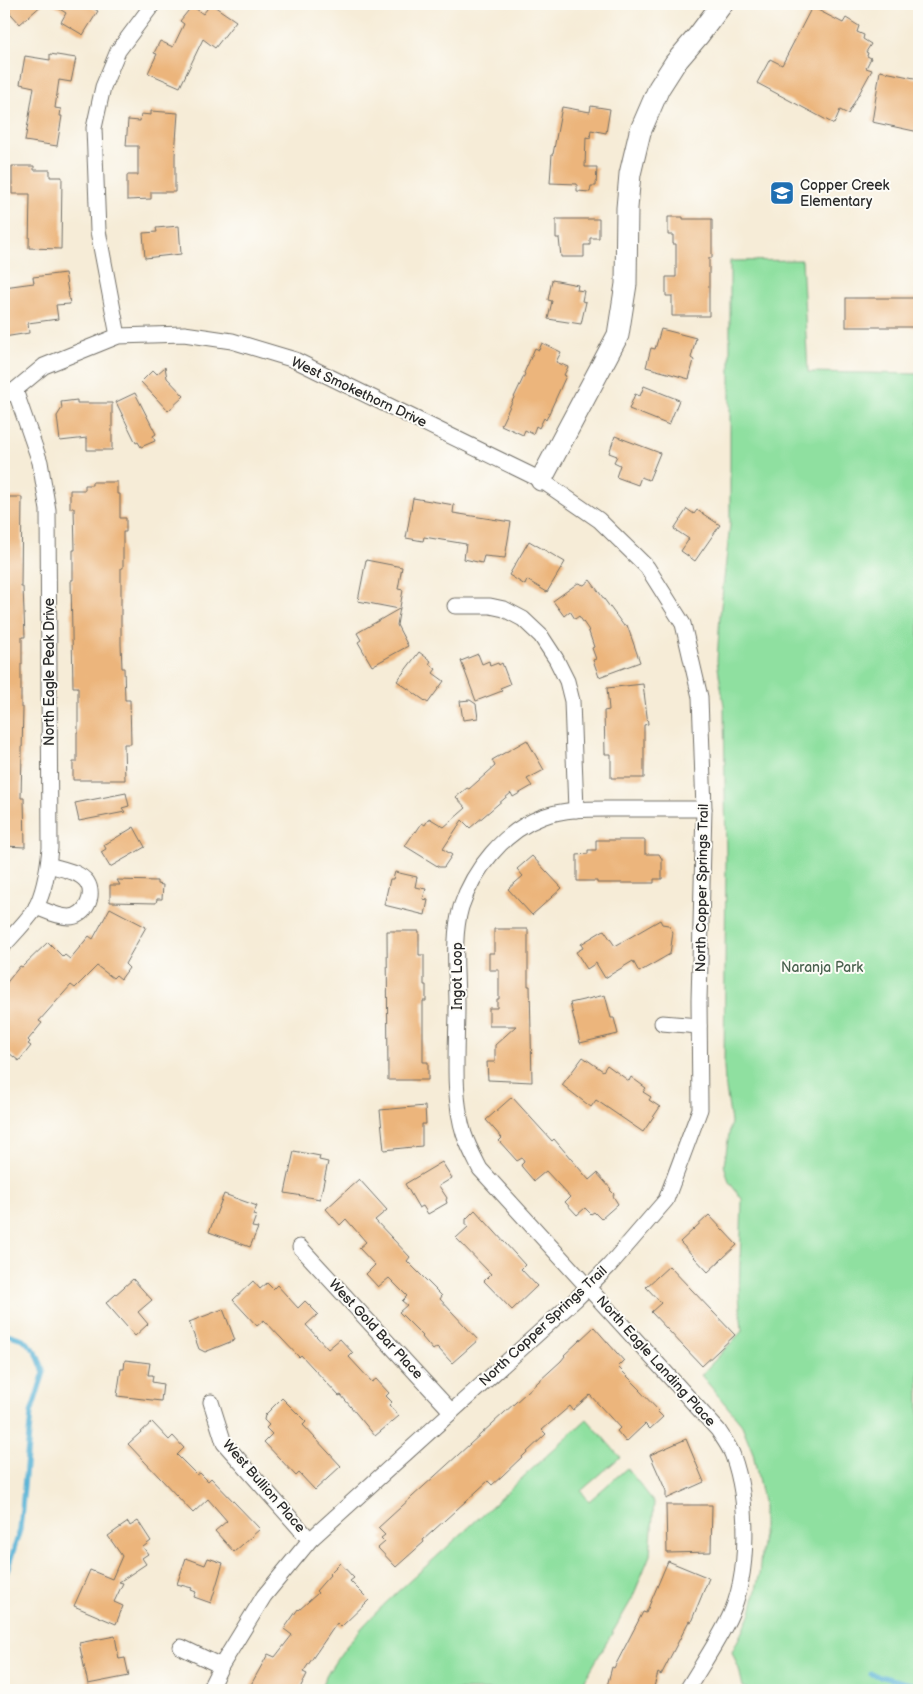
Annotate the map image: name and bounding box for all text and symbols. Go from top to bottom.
place label: Copper Creek Elementary [800,177,890,210]
school or university icon: Copper Creek Elementary [769,180,795,206]
street label: West Smokethorn Drive [289,353,429,431]
street label: North Eagle Peak Drive [41,598,58,746]
street label: North Copper Springs Trail [692,804,712,972]
street label: Ingot Loop [449,942,466,1010]
park label: Naranja Park [781,959,863,976]
street label: North Copper Springs Trail [476,1262,610,1390]
street label: West Gold Bar Place [325,1276,427,1382]
street label: North Eagle Landing Place [593,1292,719,1430]
street label: West Bullion Place [219,1436,309,1536]

